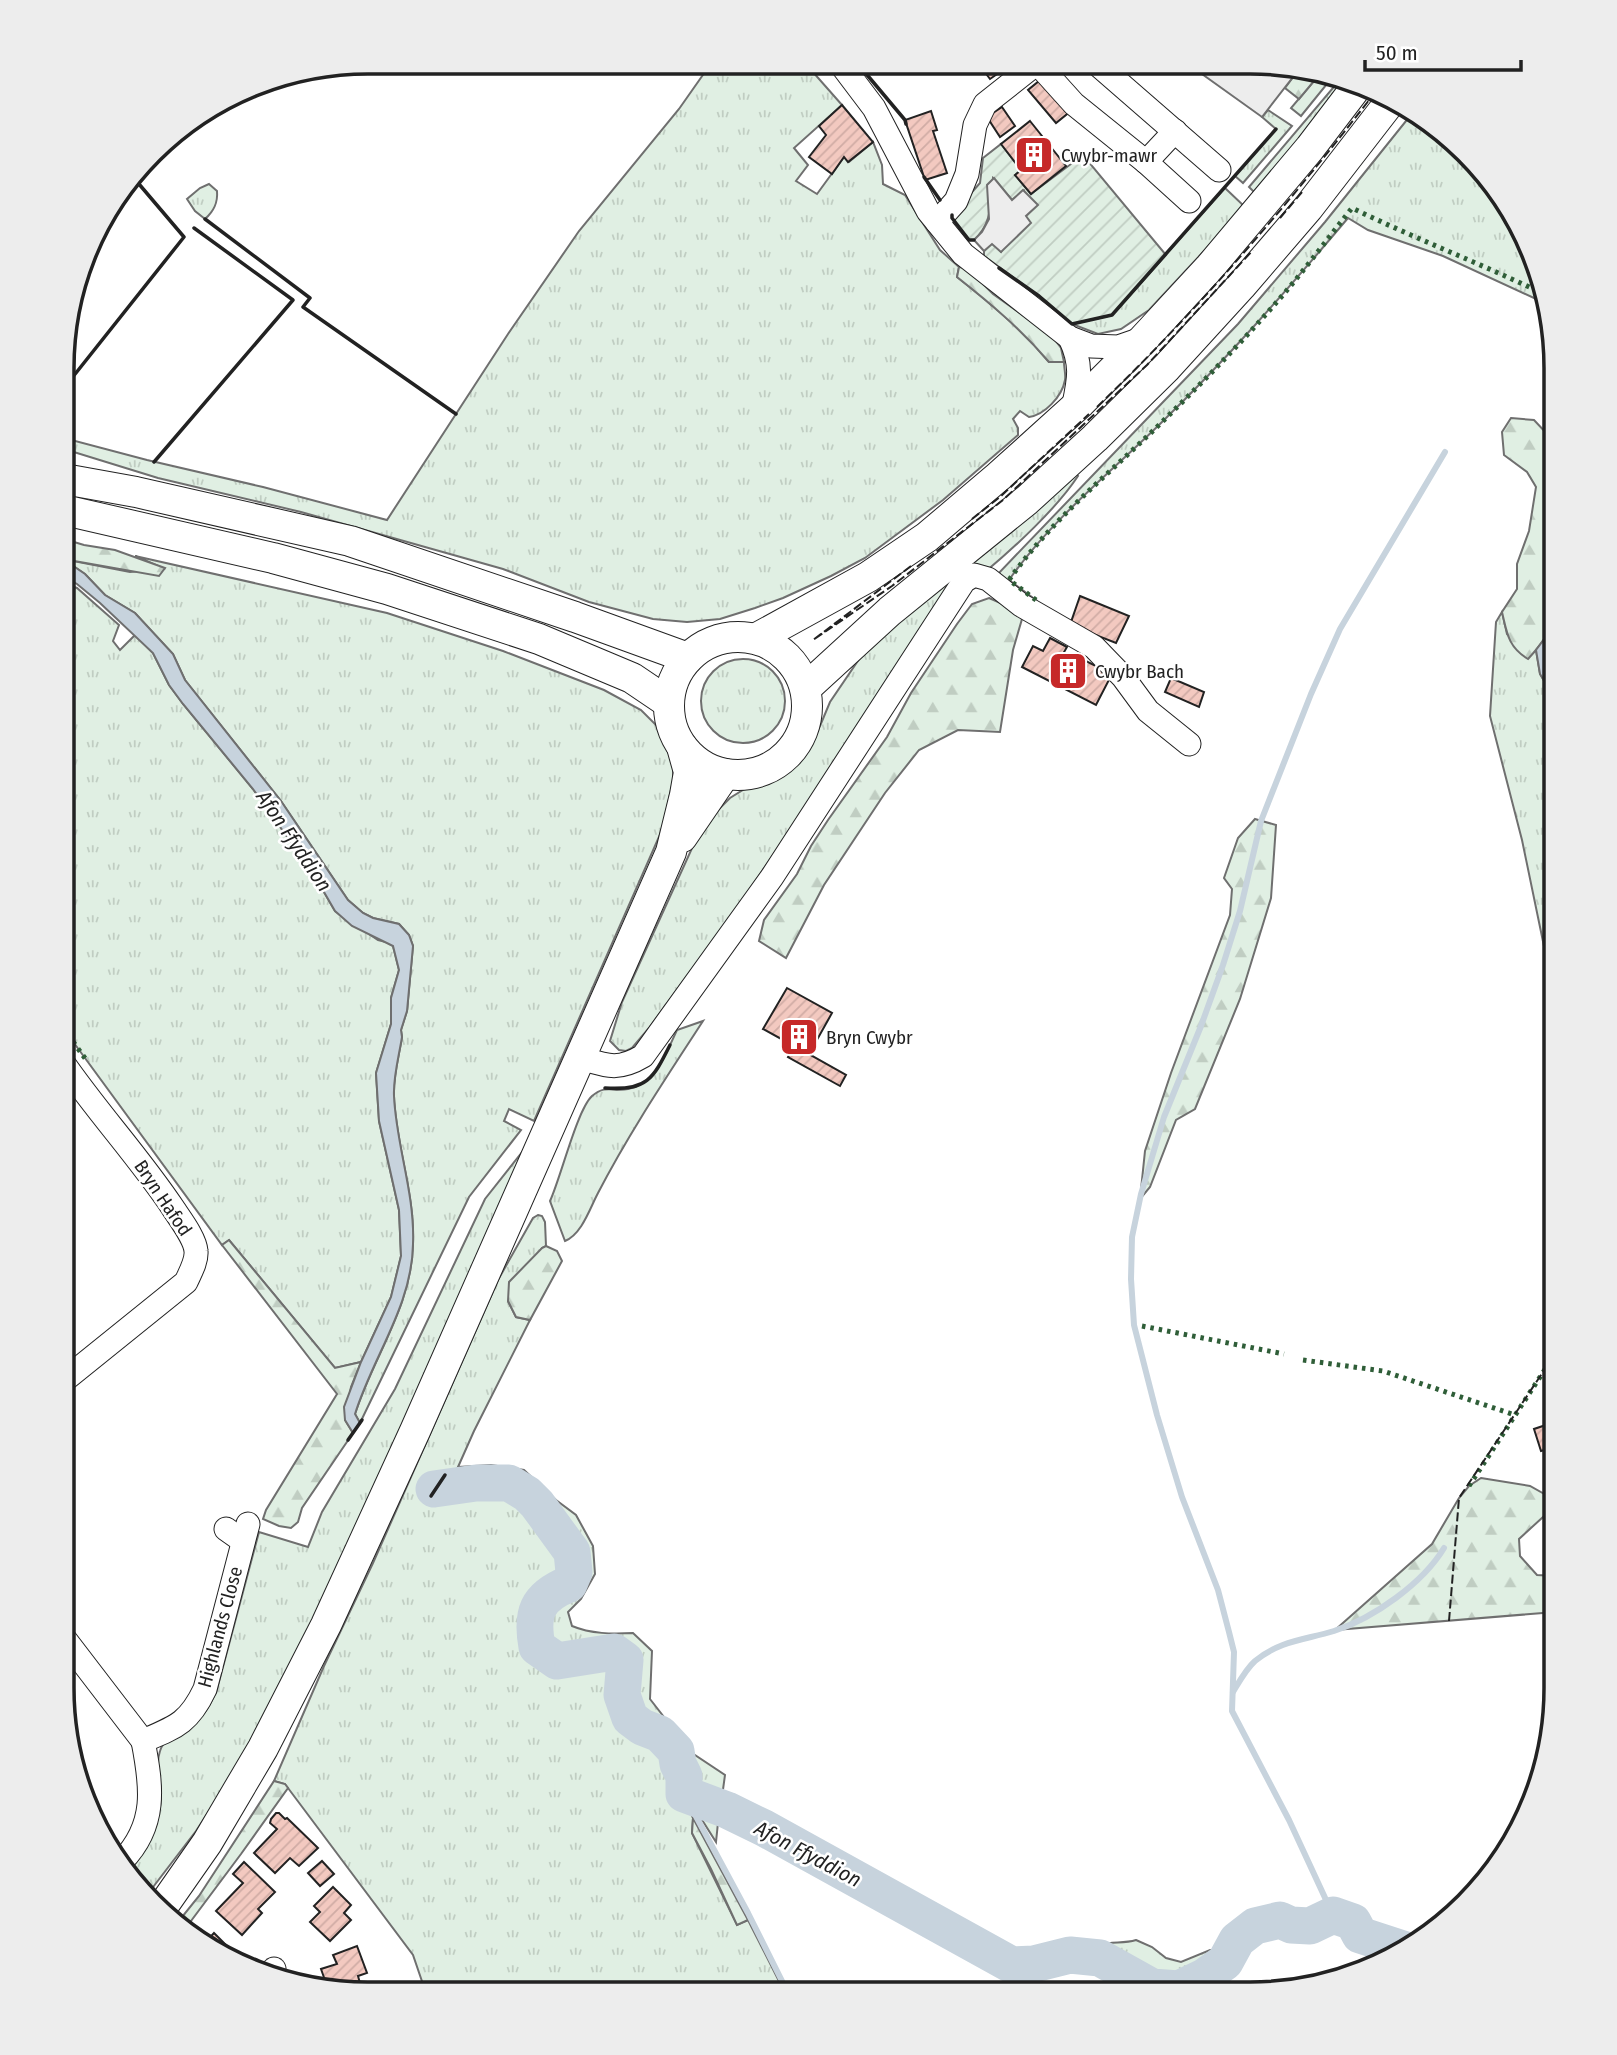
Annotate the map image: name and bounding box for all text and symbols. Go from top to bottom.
scale bar [1365,28,1521,72]
text: 50 m [1376,40,1418,66]
building icon: Cwybr-mawr [1013,134,1055,176]
place label: Cwybr-mawr [1061,144,1157,167]
building icon: Cwybr Bach [1047,650,1089,692]
place label: Cwybr Bach [1095,660,1184,683]
water label: Afon Ffyddion [250,784,338,897]
building icon: Bryn Cwybr [778,1016,820,1058]
place label: Bryn Cwybr [826,1026,913,1049]
street label: Bryn Hafod [129,1156,197,1240]
street label: Highlands Close [193,1564,247,1690]
water label: Afon Ffyddion [749,1815,866,1893]

